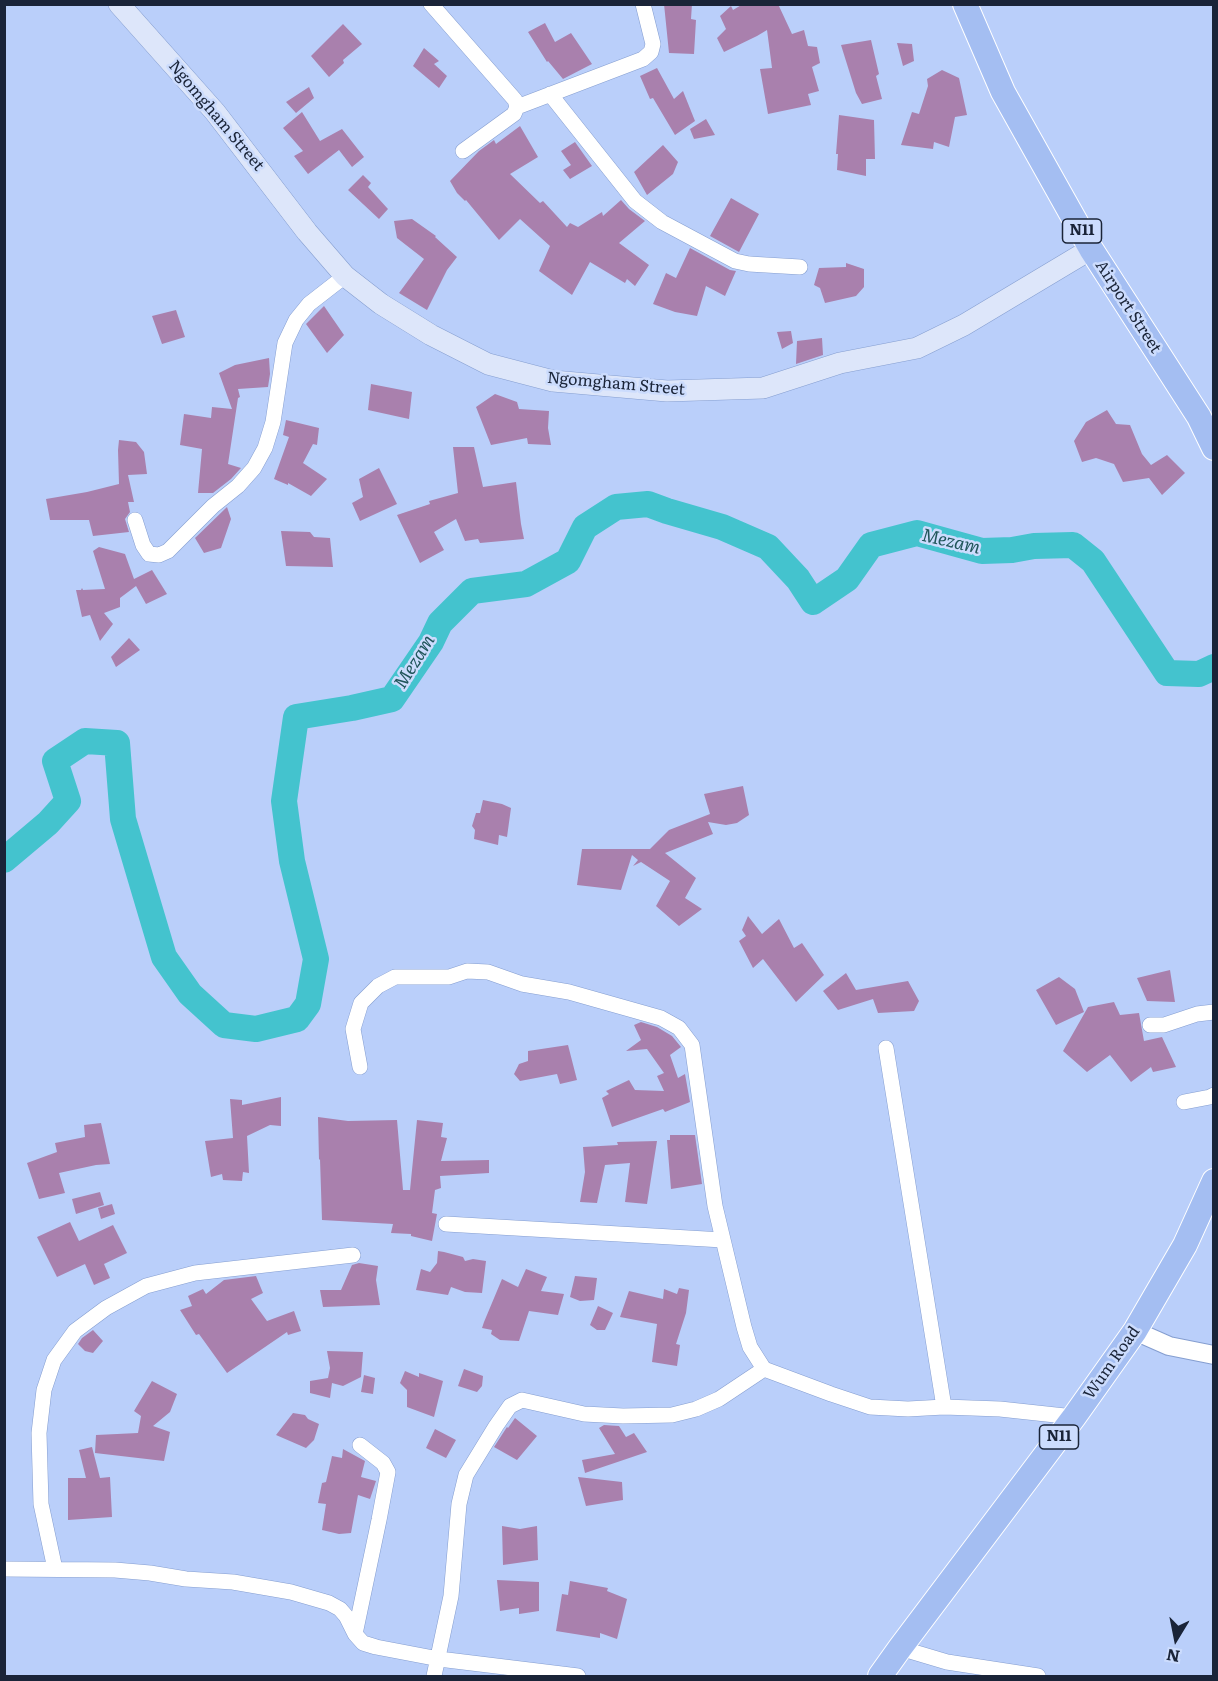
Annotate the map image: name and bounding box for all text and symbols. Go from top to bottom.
street label: Ngomgham Street [164,57,268,175]
road number: N11 [1062,219,1102,243]
street label: Airport Street [1091,257,1165,357]
street label: Ngomgham Street [546,368,686,400]
water label: Mezam [920,525,982,559]
water label: Mezam [390,631,440,693]
street label: Wum Road [1080,1323,1144,1403]
road number: N11 [1040,1425,1078,1449]
north arrow [1146,1609,1206,1669]
text: N [1164,1644,1182,1670]

